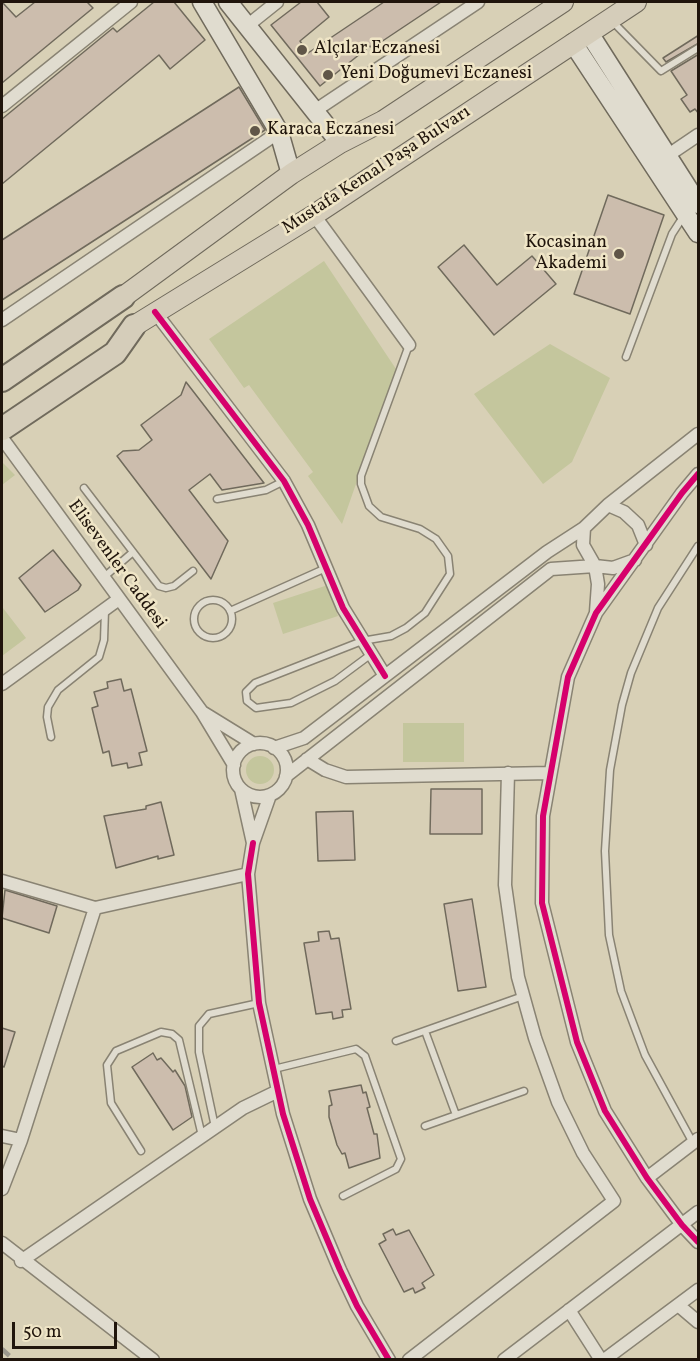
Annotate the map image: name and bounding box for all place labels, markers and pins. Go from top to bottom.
place label: Alçılar Eczanesi [314,39,440,61]
marker: Alçılar Eczanesi [295,43,309,57]
place label: Yeni Doğumevi Eczanesi [340,64,532,86]
marker: Yeni Doğumevi Eczanesi [321,68,335,82]
place label: Karaca Eczanesi [267,120,395,142]
marker: Karaca Eczanesi [248,124,262,138]
place label: Kocasinan Akademi [525,233,607,276]
marker: Kocasinan Akademi [612,247,626,261]

